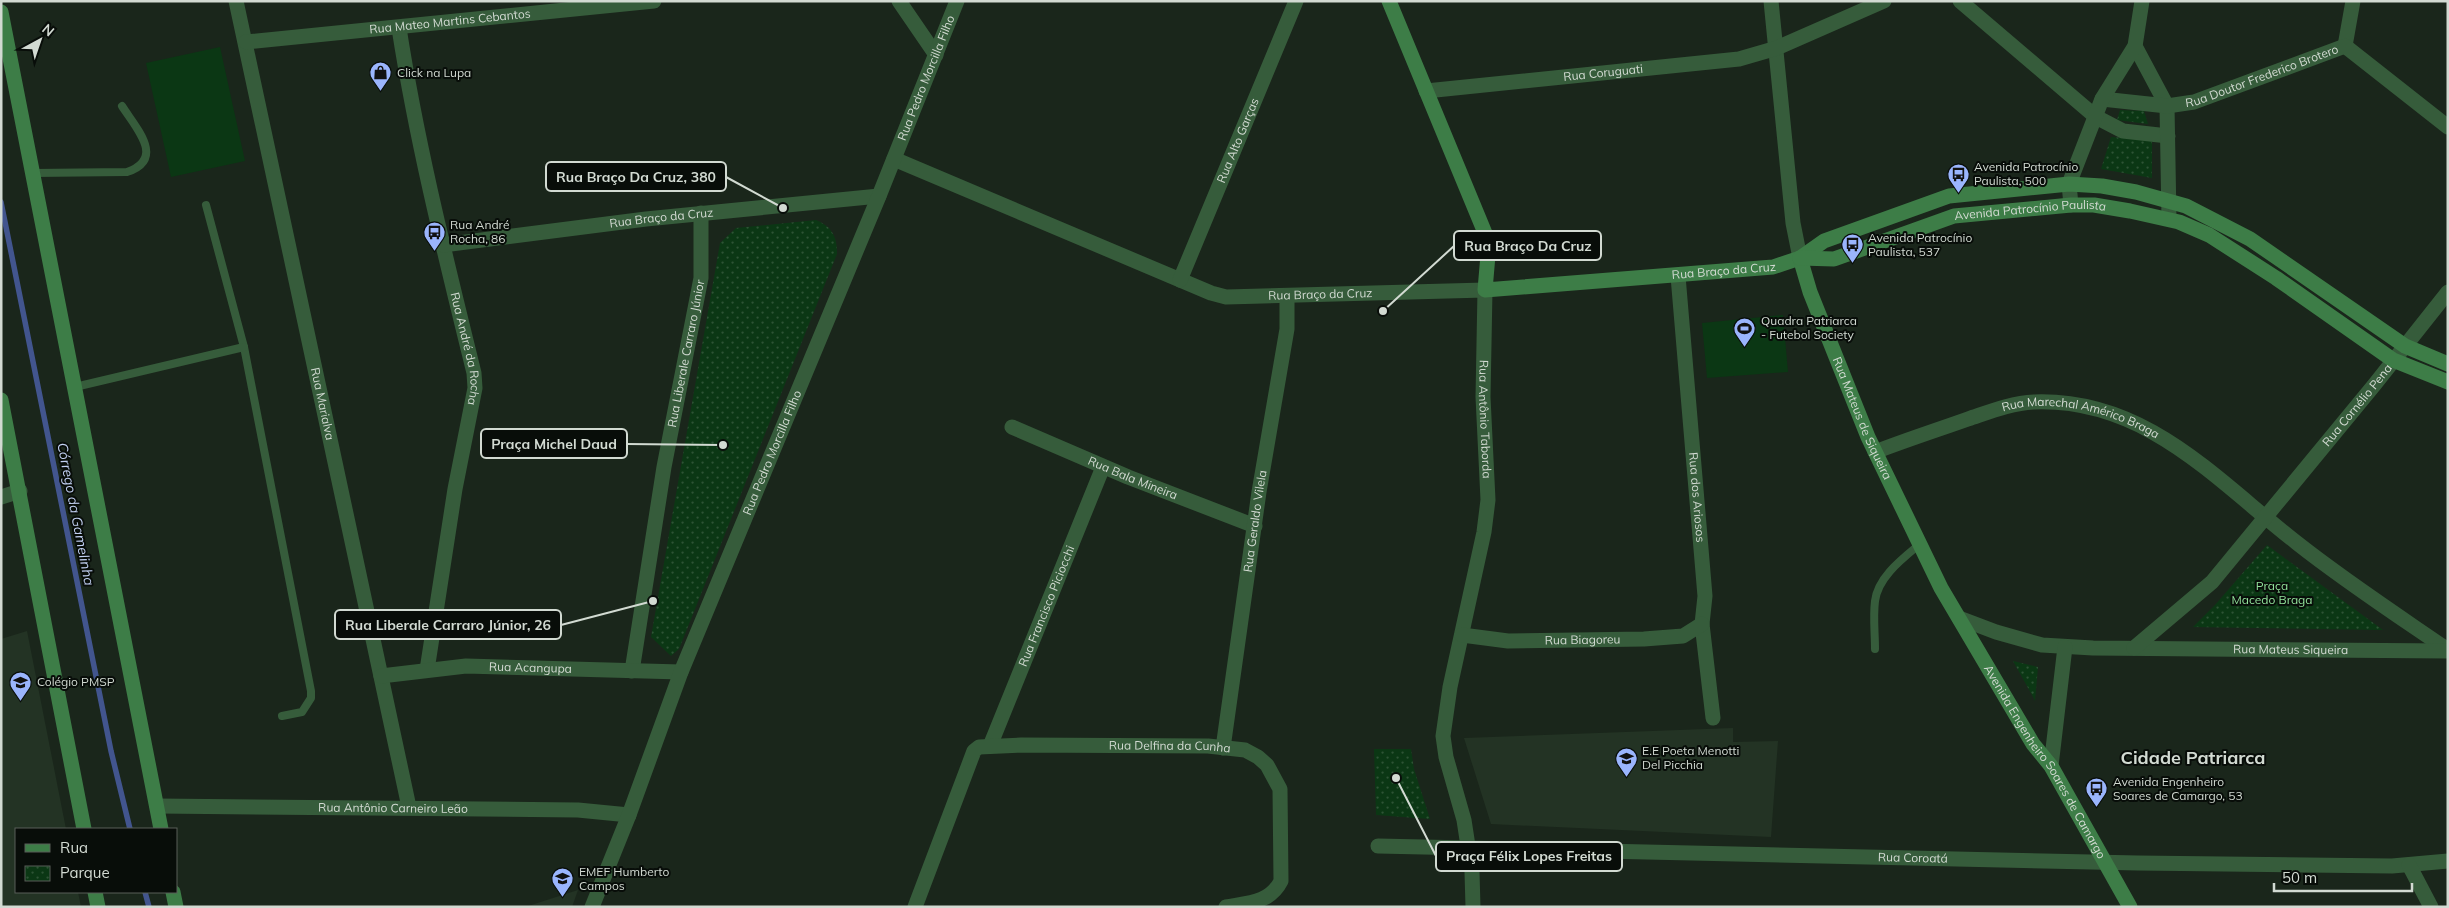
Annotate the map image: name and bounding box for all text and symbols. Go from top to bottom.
street label: Rua Mateo Martins Cebantos [369,5,531,37]
street label: Rua Pedro Morcilla Filho [894,13,958,143]
north arrow [15,15,65,65]
text: N [39,20,58,40]
street label: Rua Doutor Frederico Brotero [2184,41,2340,110]
shop icon: Click na Lupa [369,61,393,92]
street label: Rua Coruguati [1562,61,1644,84]
place label: Click na Lupa [397,65,471,80]
street label: Rua Alto Garças [1213,96,1262,185]
place label: Avenida Patrocínio Paulista, 500 [1974,159,2078,188]
callout: Rua Braço Da Cruz, 380 [546,162,726,191]
bus stop icon: Avenida Patrocínio Paulista, 500 [1946,162,1970,193]
text: Rua Braço Da Cruz, 380 [556,168,716,186]
street label: Avenida Patrocínio Paulista [1954,197,2107,223]
street label: Rua Braço da Cruz [608,204,714,231]
place label: Rua André Rocha, 86 [450,217,509,246]
bus stop icon: Rua André Rocha, 86 [422,220,446,251]
place label: Avenida Patrocínio Paulista, 537 [1868,230,1972,259]
callout: Rua Braço Da Cruz [1454,231,1601,260]
bus stop icon: Avenida Patrocínio Paulista, 537 [1840,233,1864,264]
text: Rua Braço Da Cruz [1464,237,1592,255]
street label: Rua Braço da Cruz [1671,259,1776,282]
street label: Rua Liberale Carraro Júnior [664,278,708,429]
street label: Rua Braço da Cruz [1268,285,1373,303]
street label: Rua André da Rocha [447,291,483,407]
place label: Quadra Patriarca - Futebol Society [1761,313,1857,342]
sports icon: Quadra Patriarca - Futebol Society [1733,316,1757,347]
street label: Rua Mateus de Siqueira [1830,355,1895,482]
street label: Rua Antônio Taborda [1476,360,1495,479]
street label: Rua Cornélio Pena [2319,361,2395,449]
street label: Rua Marialva [308,366,338,441]
street label: Rua Pedro Morcilla Filho [739,388,805,517]
street label: Rua Marechal Américo Braga [2000,394,2162,441]
callout: Praça Michel Daud [481,429,627,458]
text: Praça Michel Daud [491,435,617,453]
water label: Córrego da Gamelinha [53,441,99,587]
street label: Rua dos Ariosos [1686,451,1708,543]
street label: Rua Bala Mineira [1086,453,1180,502]
street label: Rua Geraldo Vilela [1240,469,1270,573]
street label: Rua Francisco Piciocchi [1015,543,1078,669]
park label: Praça Macedo Braga [2231,578,2313,607]
callout: Rua Liberale Carraro Júnior, 26 [335,610,561,639]
text: Rua Liberale Carraro Júnior, 26 [345,616,551,634]
street label: Rua Biagoreu [1545,631,1621,647]
street label: Rua Mateus Siqueira [2233,641,2348,657]
street label: Rua Acangupa [489,659,572,676]
street label: Avenida Engenheiro Soares de Camargo [1981,662,2109,861]
school or university icon: Colégio PMSP [9,670,33,701]
place label: Colégio PMSP [37,674,115,689]
street label: Rua Delfina da Cunha [1109,737,1232,755]
place label: E.E Poeta Menotti Del Picchia [1642,743,1739,772]
school or university icon: E.E Poeta Menotti Del Picchia [1614,746,1638,777]
district label: Cidade Patriarca [2121,746,2265,769]
place label: Avenida Engenheiro Soares de Camargo, 53 [2113,774,2243,803]
bus stop icon: Avenida Engenheiro Soares de Camargo, 53 [2085,777,2109,808]
street label: Rua Antônio Carneiro Leão [318,800,468,816]
legend [15,828,178,893]
text: Rua [60,838,88,857]
callout: Praça Félix Lopes Freitas [1436,842,1622,871]
text: Praça Félix Lopes Freitas [1446,847,1612,865]
street label: Rua Coroatá [1878,849,1948,866]
scale bar [2274,860,2412,892]
text: Parque [60,863,110,882]
place label: EMEF Humberto Campos [579,864,669,893]
school or university icon: EMEF Humberto Campos [551,867,575,898]
text: 50 m [2282,868,2317,887]

